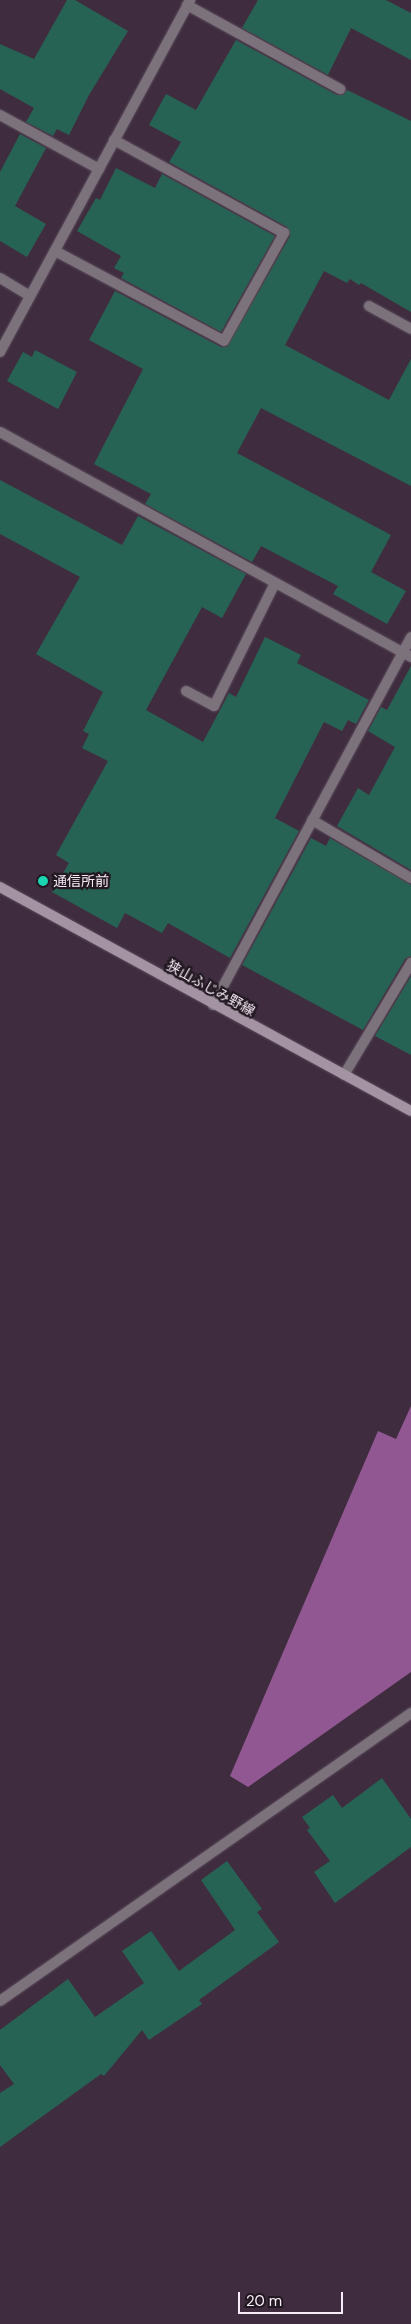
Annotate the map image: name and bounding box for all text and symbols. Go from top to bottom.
place label: 通信所前 [53,873,109,889]
marker: 通信所前 [37,875,49,887]
street label: 狭山ふじみ野線 [164,957,258,1019]
scale bar [241,2282,346,2314]
text: 20 m [246,2291,282,2311]

